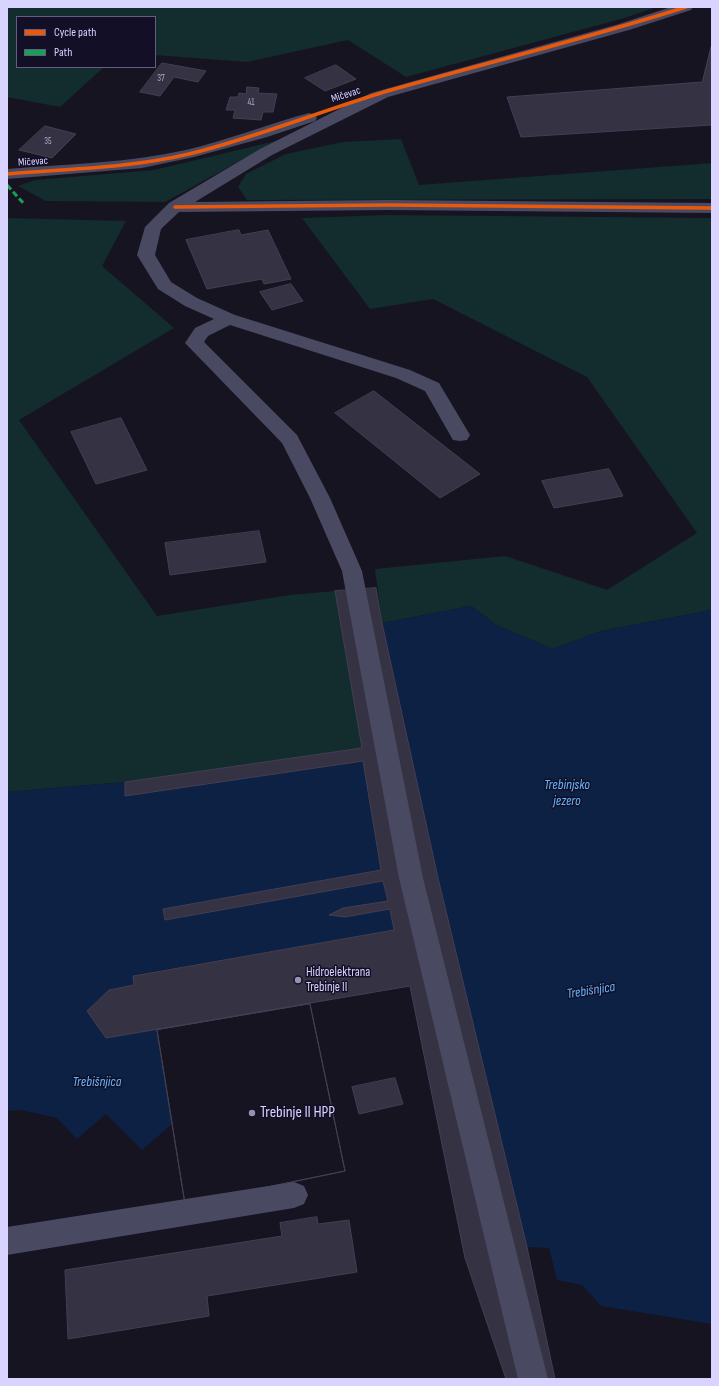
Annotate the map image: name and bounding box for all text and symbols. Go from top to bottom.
legend [16,16,156,68]
text: Cycle path [54,25,96,40]
text: Path [54,45,72,60]
house number: 37 [157,74,165,84]
street label: Mičevac [330,84,362,106]
house number: 41 [248,98,254,108]
house number: 35 [44,137,52,147]
street label: Mičevac [18,154,48,170]
water label: Trebinjsko jezero [544,777,590,810]
place label: Hidroelektrana Trebinje II [306,965,370,996]
marker: Hidroelektrana Trebinje II [293,975,303,985]
water label: Trebišnjica [566,979,616,1003]
water label: Trebišnjica [73,1074,121,1090]
place label: Trebinje II HPP [260,1103,335,1123]
marker: Trebinje II HPP [247,1108,257,1118]

